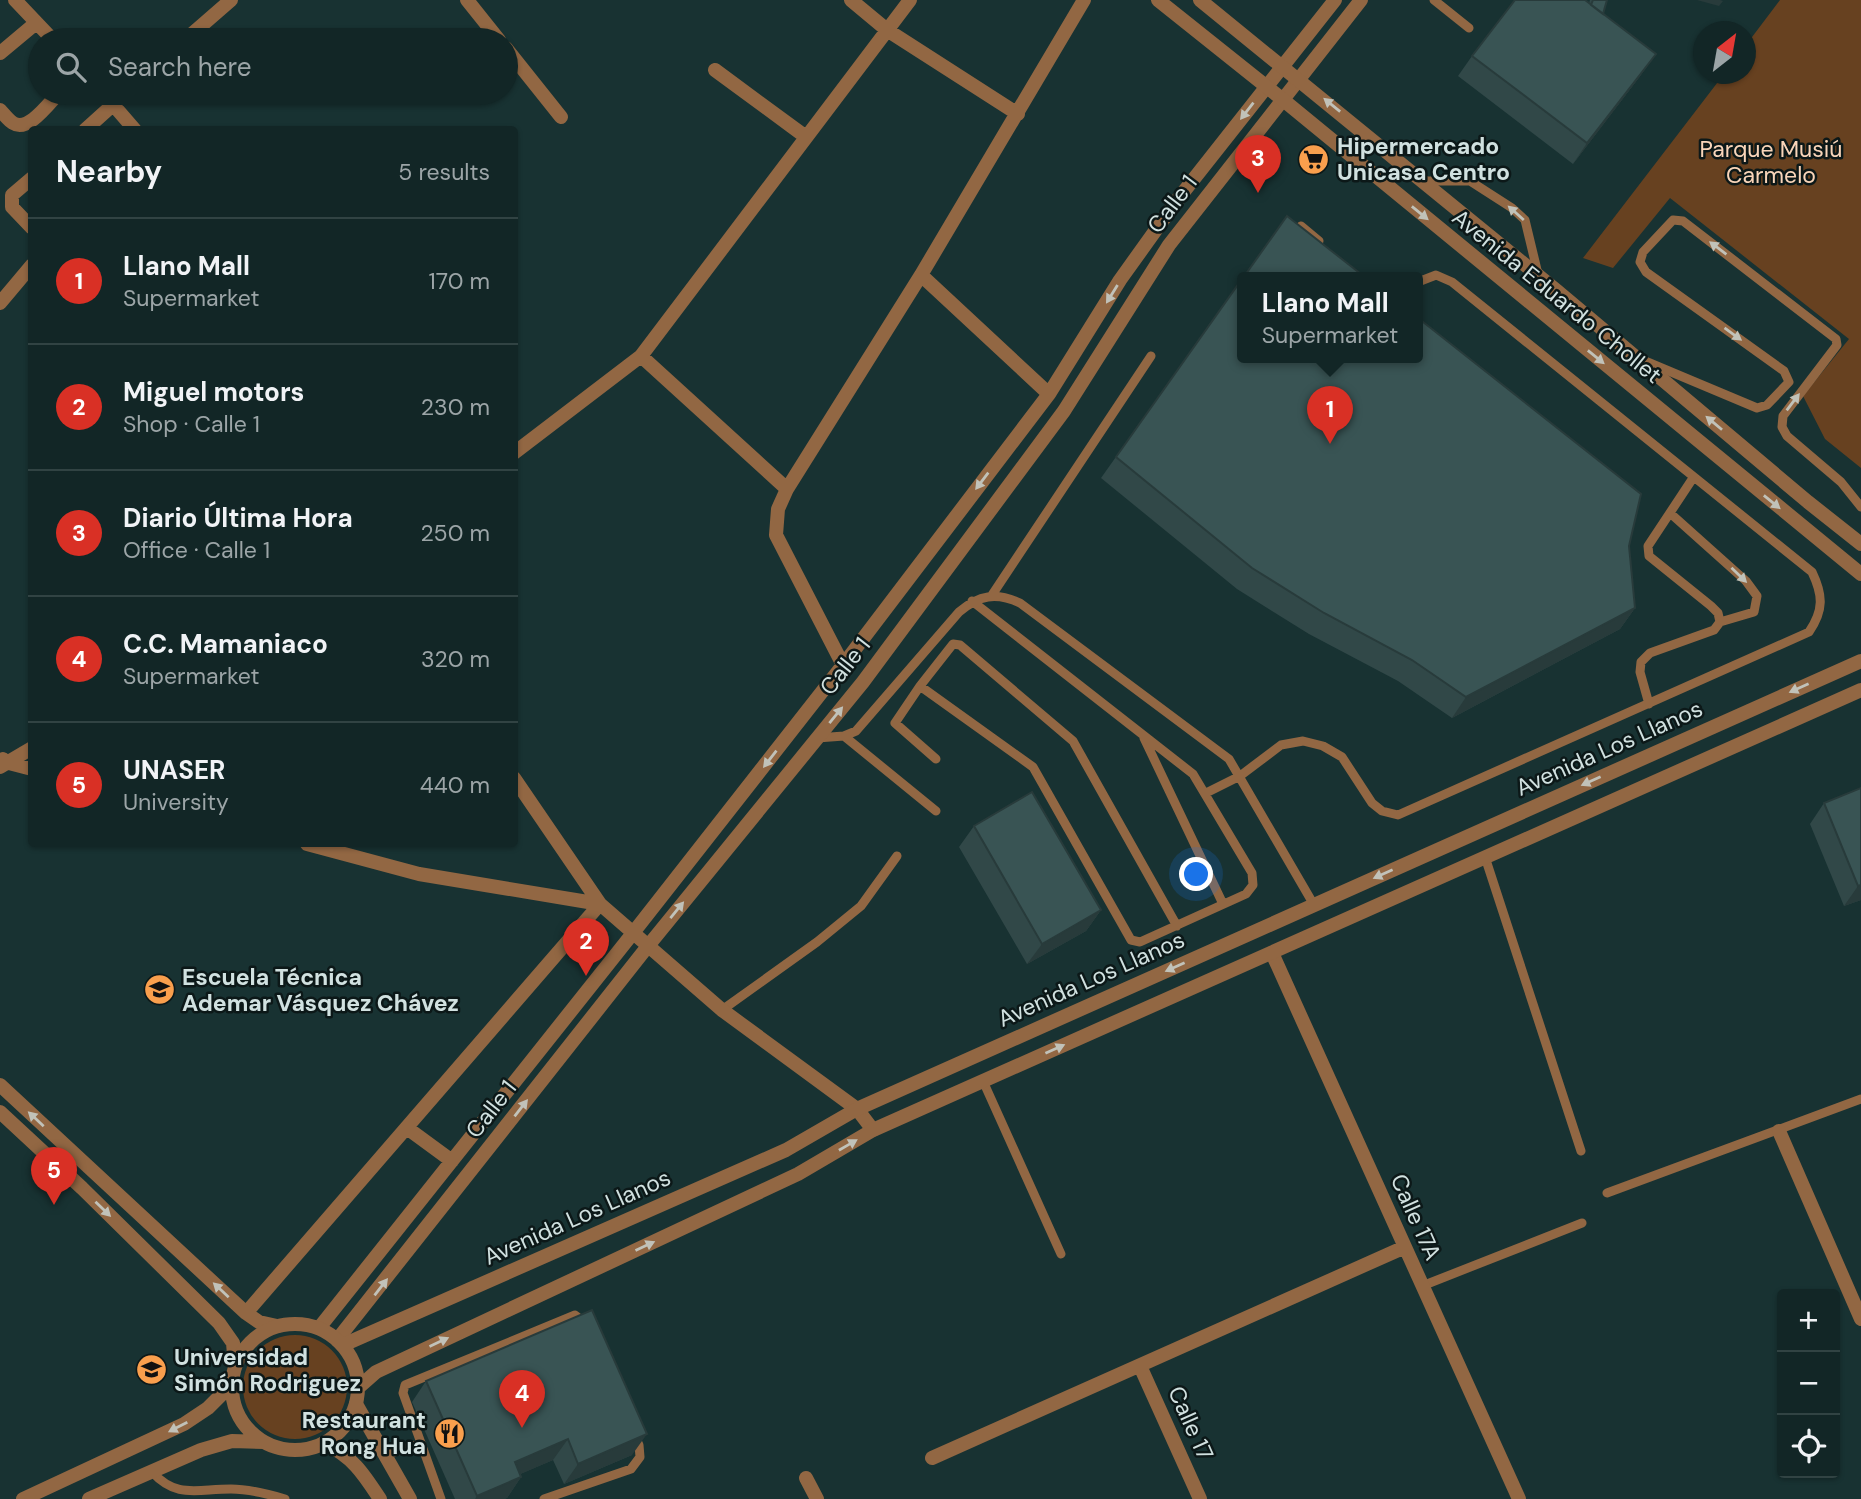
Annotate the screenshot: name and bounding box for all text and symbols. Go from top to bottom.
north arrow [1693,21,1756,84]
search box [28,28,518,105]
icon: search [52,48,90,86]
text: Search here [108,50,251,84]
one-way arrow [1323,98,1340,113]
one-way arrow [1240,102,1254,120]
place label: Hipermercado Unicasa Centro [1337,131,1510,187]
park label: Parque Musiú Carmelo [1700,134,1842,190]
pin: 3 [1235,135,1281,193]
supermarket icon: Hipermercado Unicasa Centro [1297,142,1331,176]
text: Nearby [56,152,162,191]
text: 5 results [398,157,490,187]
street label: Calle 1 [1140,169,1204,239]
street label: Avenida Eduardo Chollet [1446,202,1668,390]
one-way arrow [1412,205,1429,220]
one-way arrow [1507,205,1525,221]
one-way arrow [1709,241,1727,255]
text: Llano Mall [123,249,250,283]
text: 1 [75,266,83,296]
text: 170 m [429,266,490,296]
popup [1237,272,1423,363]
text: Supermarket [123,283,259,313]
one-way arrow [1105,284,1118,304]
text: Llano Mall [1262,286,1389,320]
text: Supermarket [1262,320,1398,350]
one-way arrow [1724,327,1742,341]
one-way arrow [1587,349,1604,364]
text: Miguel motors [123,375,304,409]
pin: 1 [1307,386,1353,444]
text: 2 [72,392,86,422]
text: 230 m [421,392,490,422]
one-way arrow [1786,394,1801,412]
text: Shop · Calle 1 [123,409,260,439]
one-way arrow [1705,416,1722,431]
one-way arrow [976,472,990,490]
one-way arrow [1763,494,1780,509]
text: Diario Última Hora [123,501,353,535]
text: 3 [72,518,86,548]
text: 250 m [420,518,490,548]
text: Office · Calle 1 [123,535,270,565]
one-way arrow [1730,567,1747,583]
text: C.C. Mamaniaco [123,627,328,661]
street label: Calle 1 [813,631,877,701]
text: 4 [72,644,86,674]
text: 320 m [421,644,490,674]
text: Supermarket [123,661,259,691]
one-way arrow [1788,683,1809,694]
street label: Avenida Los Llanos [1511,693,1707,803]
one-way arrow [828,706,843,723]
one-way arrow [762,749,777,767]
text: UNASER [123,753,225,787]
text: 5 [72,770,86,800]
text: 440 m [420,770,490,800]
one-way arrow [1581,775,1601,787]
text: University [123,787,229,817]
your location [1179,857,1213,891]
one-way arrow [1373,868,1393,880]
one-way arrow [670,902,685,920]
pin: 2 [563,918,609,976]
street label: Avenida Los Llanos [993,924,1189,1034]
place label: Escuela Técnica Ademar Vásquez Chávez [182,962,459,1018]
one-way arrow [1165,962,1186,973]
school or university icon: Escuela Técnica Ademar Vásquez Chávez [142,973,176,1007]
one-way arrow [1045,1043,1065,1055]
street label: Calle 1 [459,1074,523,1144]
one-way arrow [514,1100,529,1118]
one-way arrow [28,1111,45,1127]
one-way arrow [839,1138,858,1151]
pin: 5 [31,1147,77,1205]
street label: Avenida Los Llanos [479,1162,675,1272]
street label: Calle 17A [1384,1169,1448,1265]
one-way arrow [95,1201,112,1218]
one-way arrow [635,1240,655,1252]
one-way arrow [373,1278,387,1296]
one-way arrow [212,1282,230,1298]
map controls [1777,1289,1840,1478]
button: + [1777,1289,1840,1352]
one-way arrow [429,1337,449,1348]
place label: Universidad Simón Rodriguez [174,1342,361,1398]
button: − [1777,1352,1840,1415]
school or university icon: Universidad Simón Rodriguez [134,1353,168,1387]
pin: 4 [499,1370,545,1428]
street label: Calle 17 [1161,1381,1221,1465]
place label: Restaurant Rong Hua [302,1405,426,1461]
button: locate [1777,1415,1840,1478]
restaurant icon: Restaurant Rong Hua [432,1416,466,1450]
one-way arrow [168,1421,188,1432]

